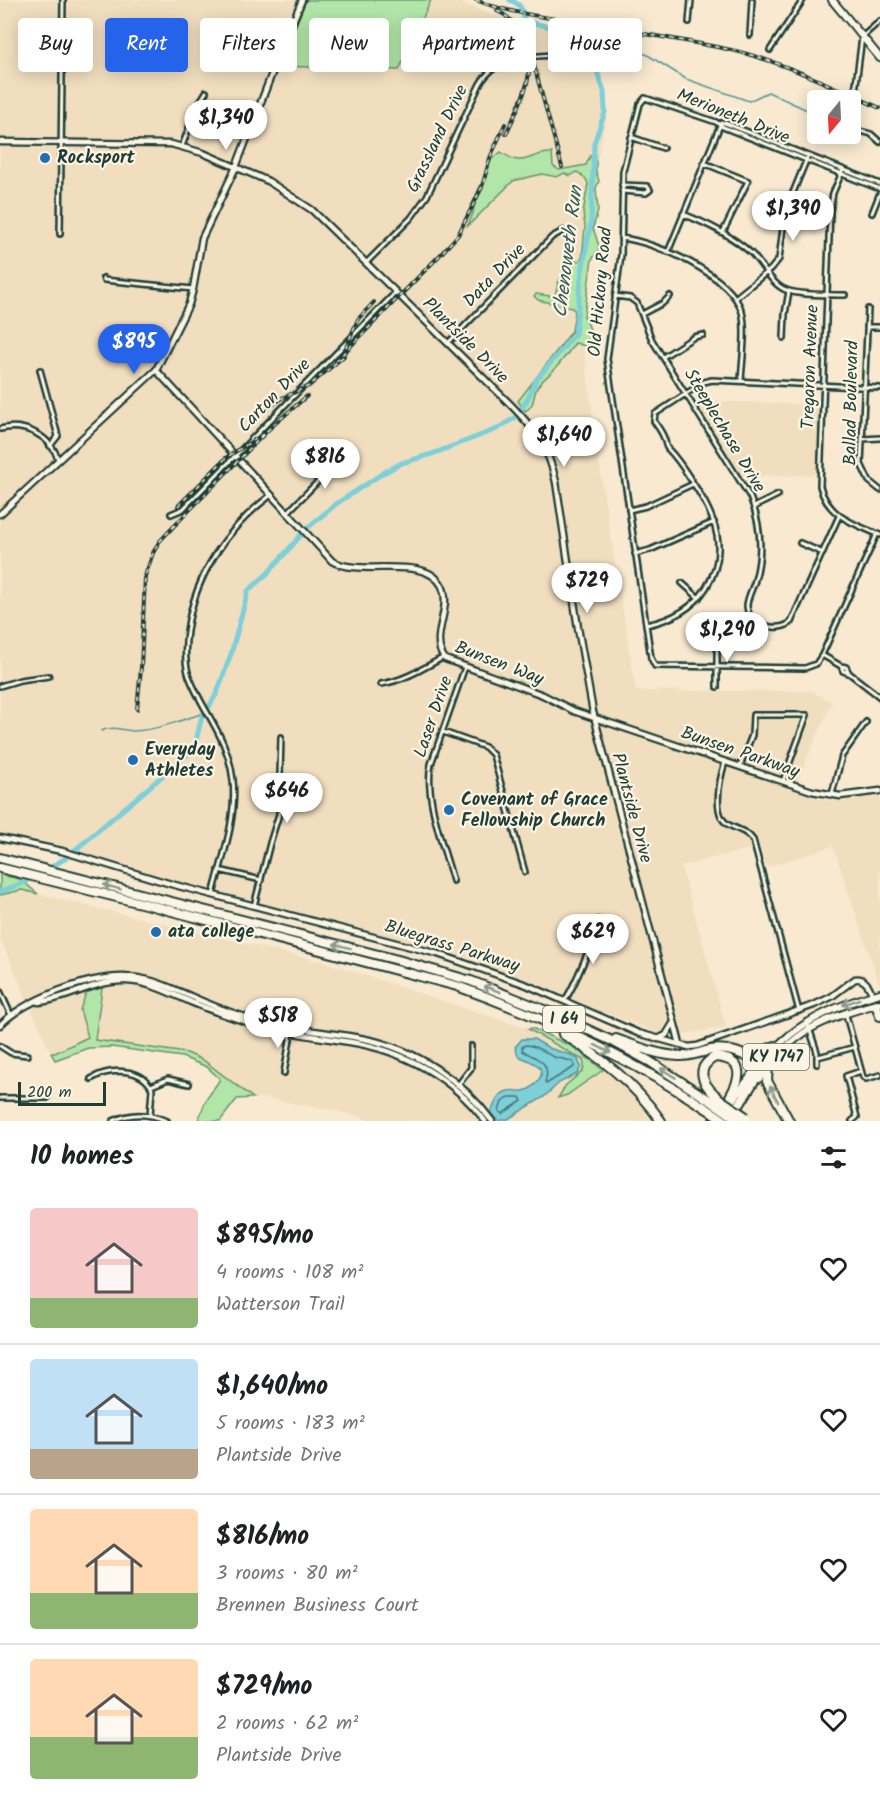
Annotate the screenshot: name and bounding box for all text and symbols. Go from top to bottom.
chip: Buy [18,18,93,72]
chip: Rent [105,18,188,72]
chip: Filters [200,18,297,72]
chip: New [309,18,389,72]
chip: Apartment [401,18,536,72]
chip: House [548,18,642,72]
street label: Grassland Drive [399,80,477,198]
street label: Merioneth Drive [672,81,794,153]
north arrow [807,90,861,144]
map controls [807,90,861,144]
pin: $1,340 [177,100,275,151]
text: $1,340 [198,103,254,135]
place label: Rocksport [57,144,136,173]
marker: Rocksport [38,151,52,165]
water label: Chenoweth Run [545,183,593,320]
pin: $1,390 [744,191,842,242]
text: $1,390 [766,194,820,226]
street label: Old Hickory Road [581,225,621,358]
street label: Data Drive [457,237,533,315]
street label: Plantside Drive [415,291,515,391]
street label: Tregaron Avenue [794,304,828,430]
pin: $895 [98,324,170,375]
text: $895 [112,327,156,359]
street label: Ballad Boulevard [836,339,868,466]
street label: Carton Drive [232,352,318,440]
street label: Steeplechase Drive [675,363,773,499]
pin: $1,640 [515,417,613,468]
text: $1,640 [536,420,592,452]
pin: $816 [289,439,361,490]
text: $816 [305,442,345,474]
pin: $729 [551,563,623,614]
text: $729 [565,566,609,598]
pin: $1,290 [678,612,776,663]
text: $1,290 [699,615,755,647]
street label: Bunsen Way [450,634,548,694]
street label: Laser Drive [406,672,462,762]
street label: Bunsen Parkway [677,719,804,787]
place label: Everyday Athletes [145,736,216,786]
street label: Plantside Drive [602,750,660,866]
marker: Everyday Athletes [126,753,140,767]
pin: $646 [251,773,323,824]
text: $646 [265,776,309,808]
place label: Covenant of Grace Fellowship Church [461,786,608,836]
marker: Covenant of Grace Fellowship Church [442,803,456,817]
one-way arrow [103,881,122,893]
street label: Bluegrass Parkway [381,913,524,981]
pin: $629 [557,914,629,965]
text: $629 [571,917,615,949]
place label: ata college [168,918,254,947]
marker: ata college [149,925,163,939]
one-way arrow [332,939,351,951]
one-way arrow [483,983,502,994]
pin: $518 [242,998,314,1049]
one-way arrow [842,998,861,1009]
text: $518 [258,1001,298,1033]
road number: I 64 [543,1006,585,1032]
one-way arrow [594,1044,612,1055]
road number: KY 1747 [743,1044,809,1070]
one-way arrow [660,1066,677,1078]
scale bar [18,1079,106,1106]
text: 200 m [27,1080,71,1105]
one-way arrow [768,1086,780,1103]
text: 10 homes [30,1136,134,1178]
icon: filters [817,1141,850,1174]
text: $895/mo [216,1215,314,1257]
icon: home [78,1232,150,1304]
icon: heart [817,1252,850,1285]
text: 4 rooms · 108 m² [216,1257,363,1289]
text: Watterson Trail [216,1289,345,1321]
text: $1,640/mo [216,1366,328,1408]
icon: home [78,1383,150,1455]
icon: heart [817,1403,850,1436]
text: 5 rooms · 183 m² [216,1408,365,1440]
text: Plantside Drive [216,1440,342,1472]
text: $816/mo [216,1516,309,1558]
icon: home [78,1533,150,1605]
icon: heart [817,1553,850,1586]
text: 3 rooms · 80 m² [216,1558,358,1590]
text: Brennen Business Court [216,1590,419,1622]
text: $729/mo [216,1666,312,1708]
icon: home [78,1683,150,1755]
icon: heart [817,1703,850,1736]
text: 2 rooms · 62 m² [216,1708,358,1740]
text: Plantside Drive [216,1740,342,1772]

